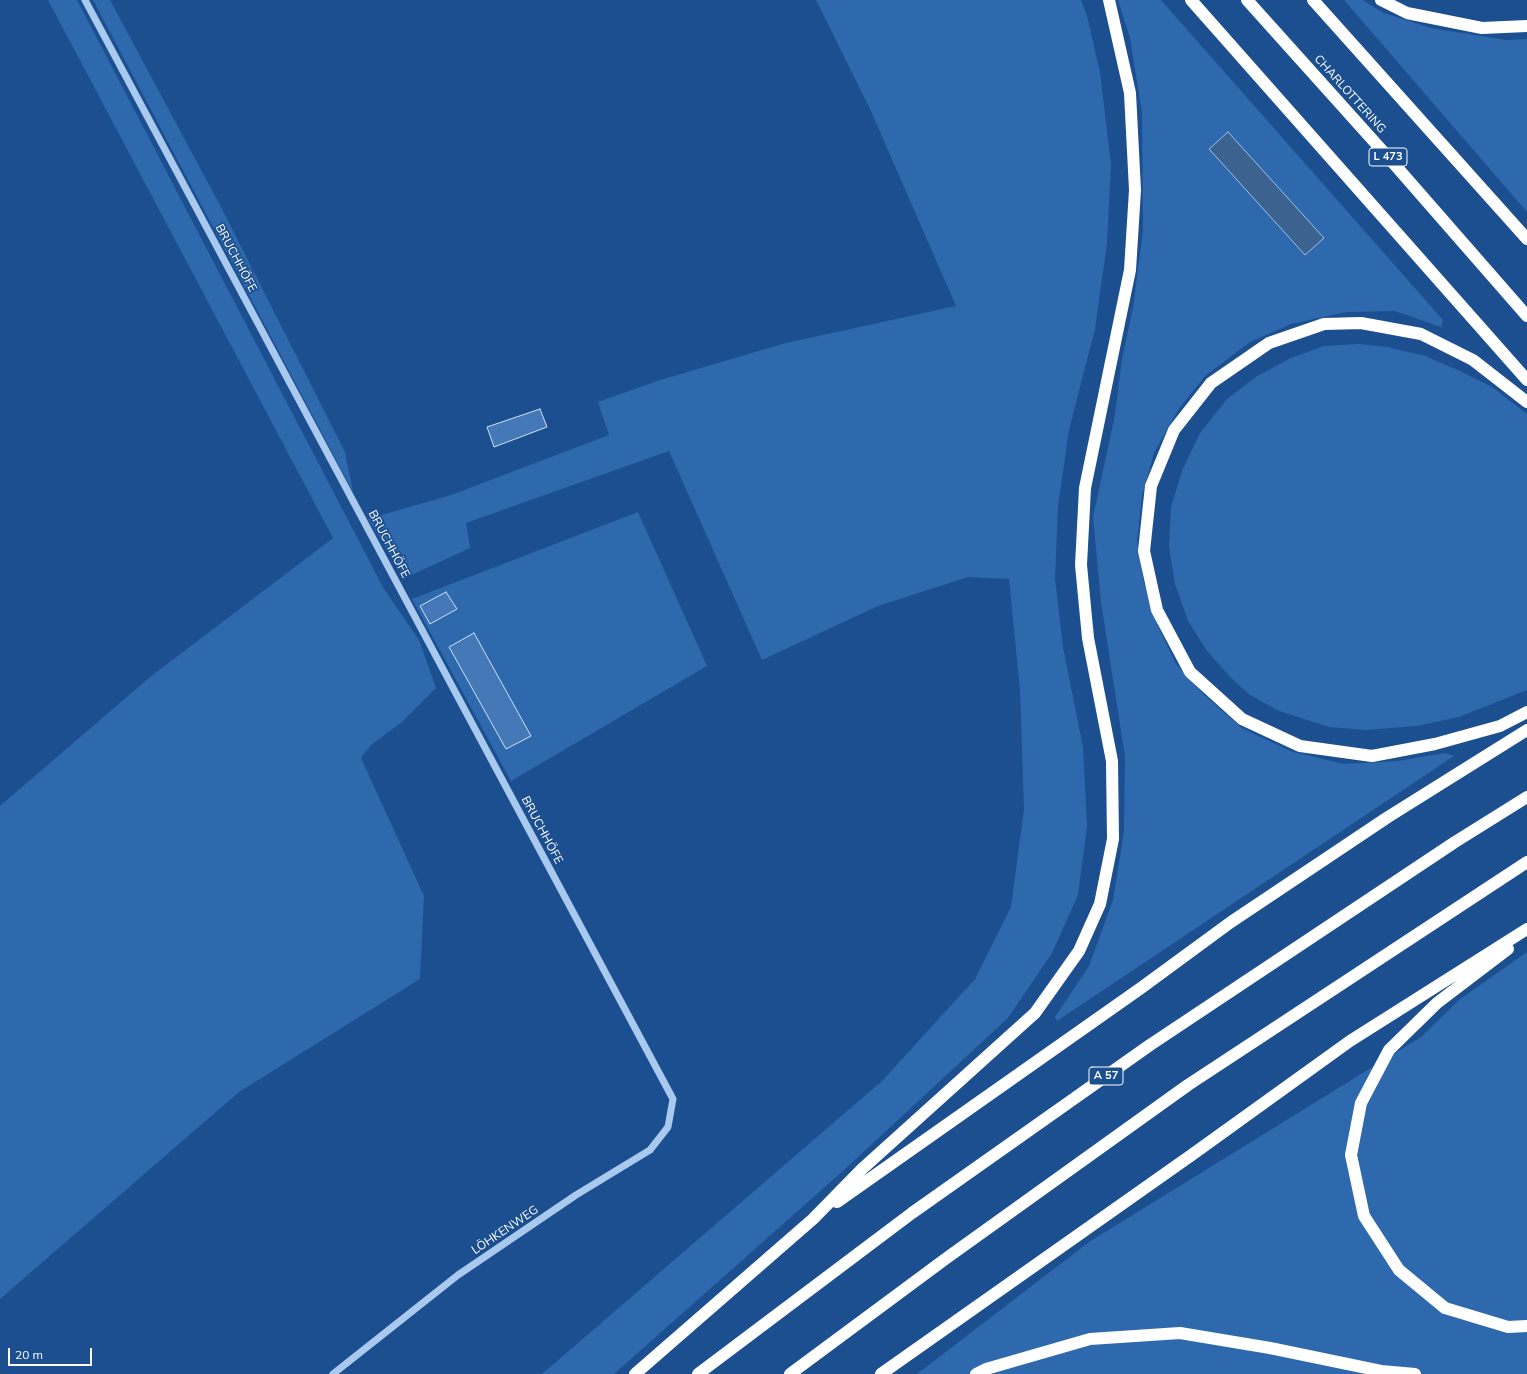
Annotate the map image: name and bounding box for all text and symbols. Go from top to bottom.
street label: CHARLOTTERING [1311,52,1389,136]
road number: L 473 [1369,148,1407,166]
street label: BRUCHHÖFE [212,222,260,294]
street label: BRUCHHÖFE [365,508,413,580]
street label: BRUCHHÖFE [518,794,566,866]
road number: A 57 [1089,1067,1123,1085]
street label: LÖHKENWEG [469,1202,541,1258]
scale bar [10,1340,94,1366]
text: 20 m [15,1347,43,1362]

